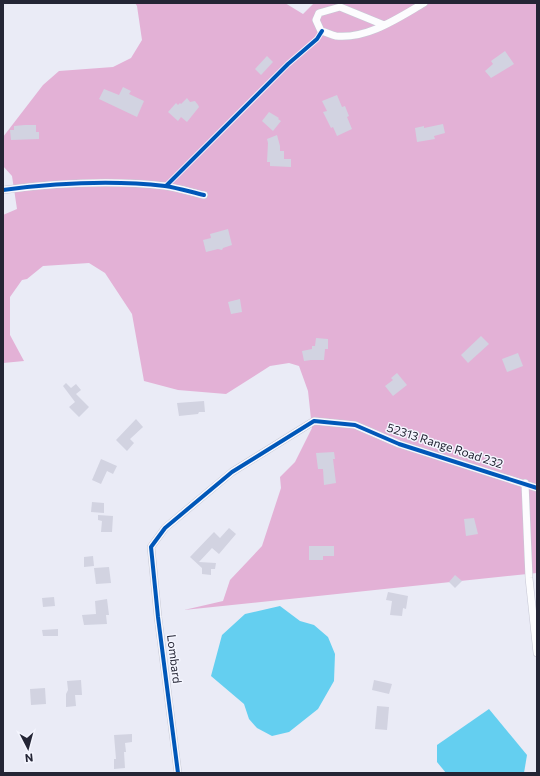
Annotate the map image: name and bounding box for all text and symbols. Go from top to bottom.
street label: 52313 Range Road 232 [385,420,505,471]
street label: Lombard [165,634,185,684]
north arrow [8,728,48,768]
text: N [24,752,34,765]

